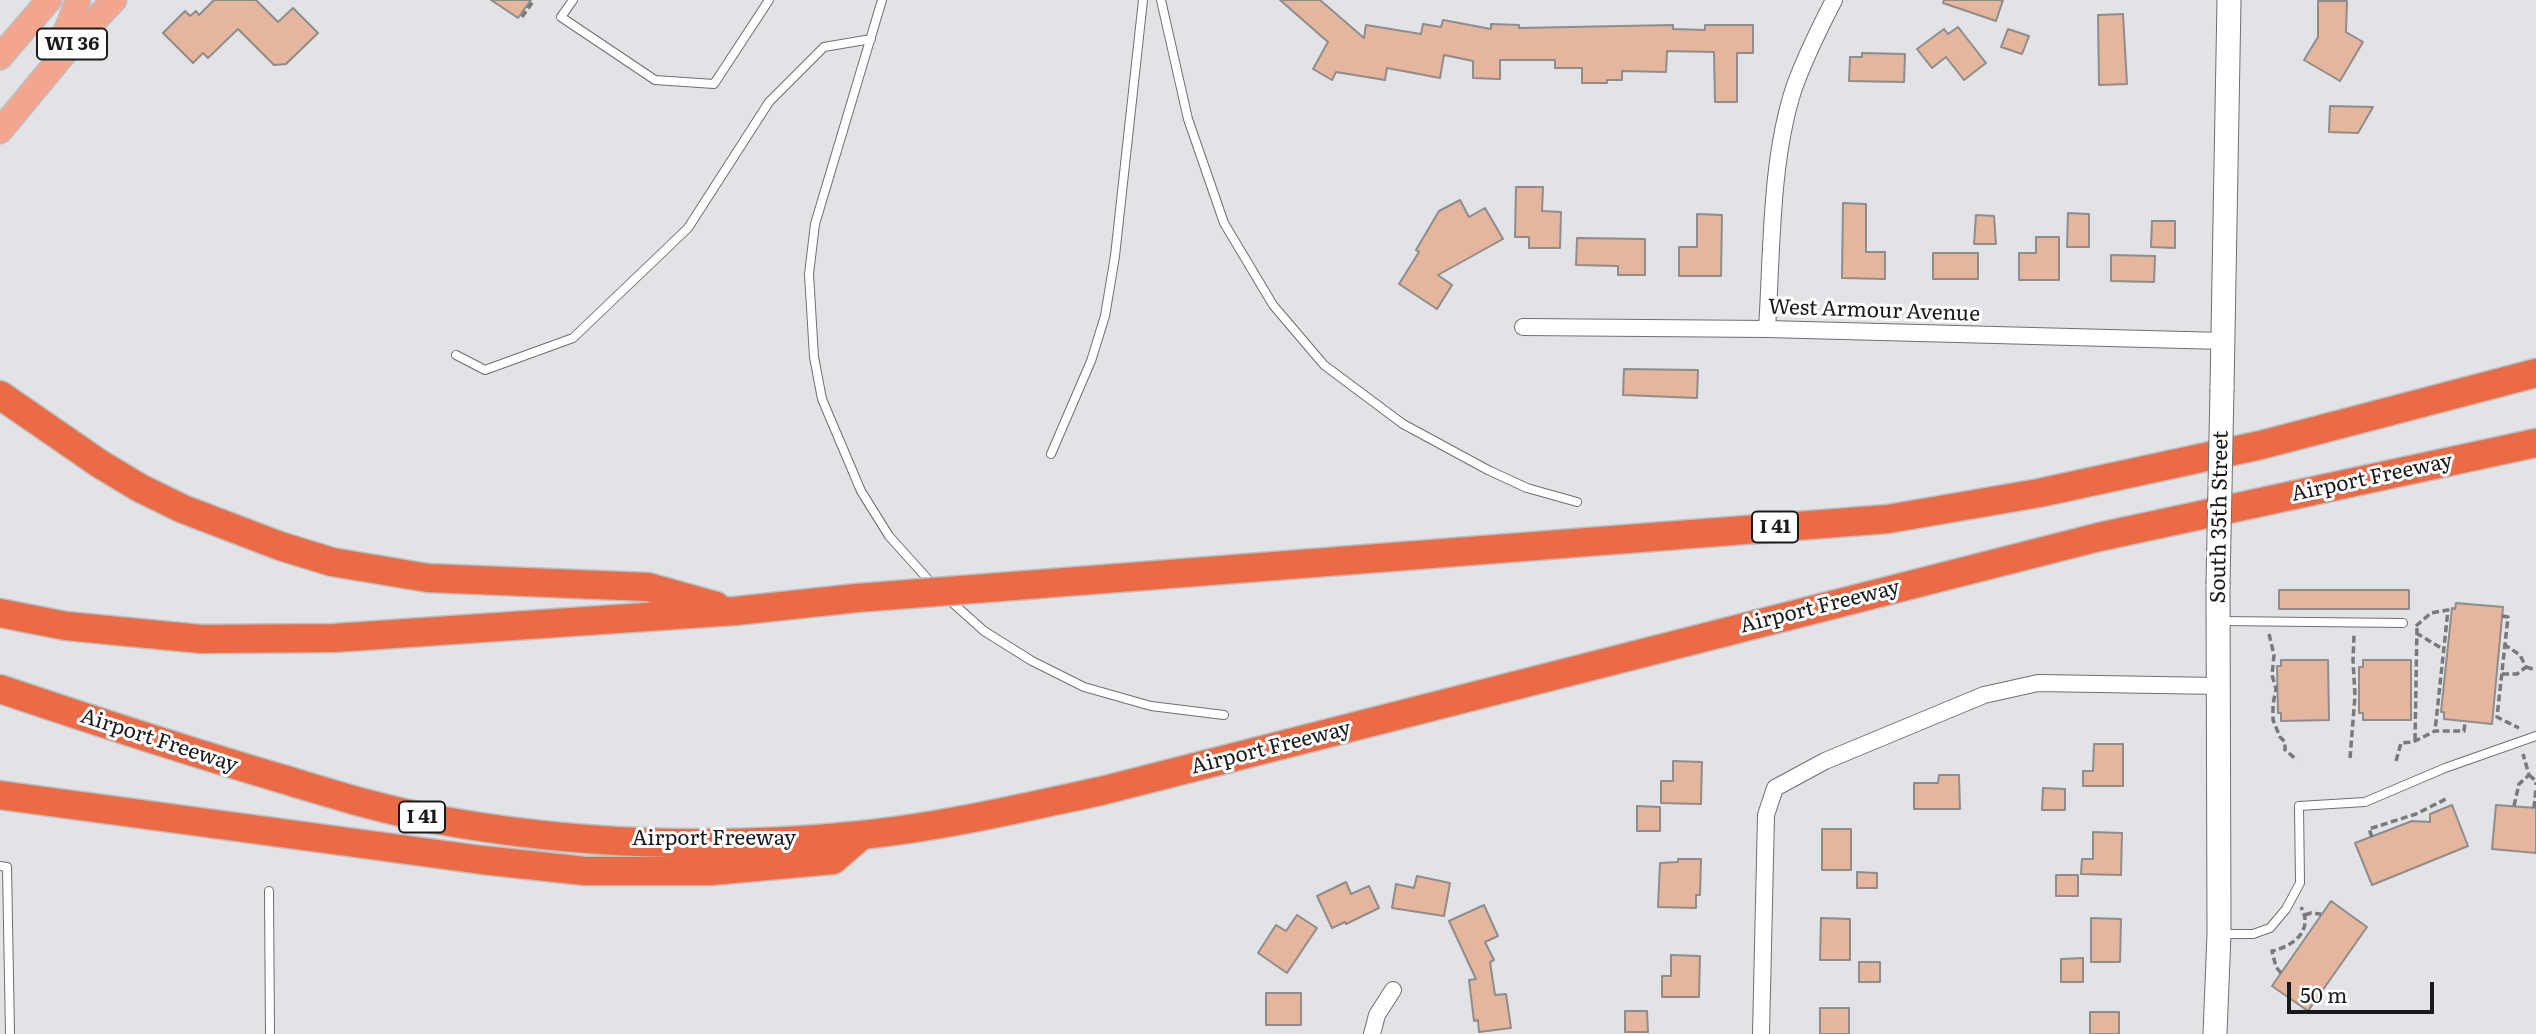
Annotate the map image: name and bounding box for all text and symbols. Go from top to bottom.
road number: WI 36 [37,28,107,60]
street label: West Armour Avenue [1768,295,1980,327]
street label: South 35th Street [2206,430,2234,604]
street label: Airport Freeway [2289,449,2455,507]
road number: I 41 [1752,512,1798,542]
street label: Airport Freeway [1737,575,1903,639]
street label: Airport Freeway [77,704,241,778]
street label: Airport Freeway [1188,716,1354,780]
road number: I 41 [399,802,445,832]
street label: Airport Freeway [632,826,796,852]
scale bar [2291,968,2438,1012]
text: 50 m [2300,978,2347,1009]

